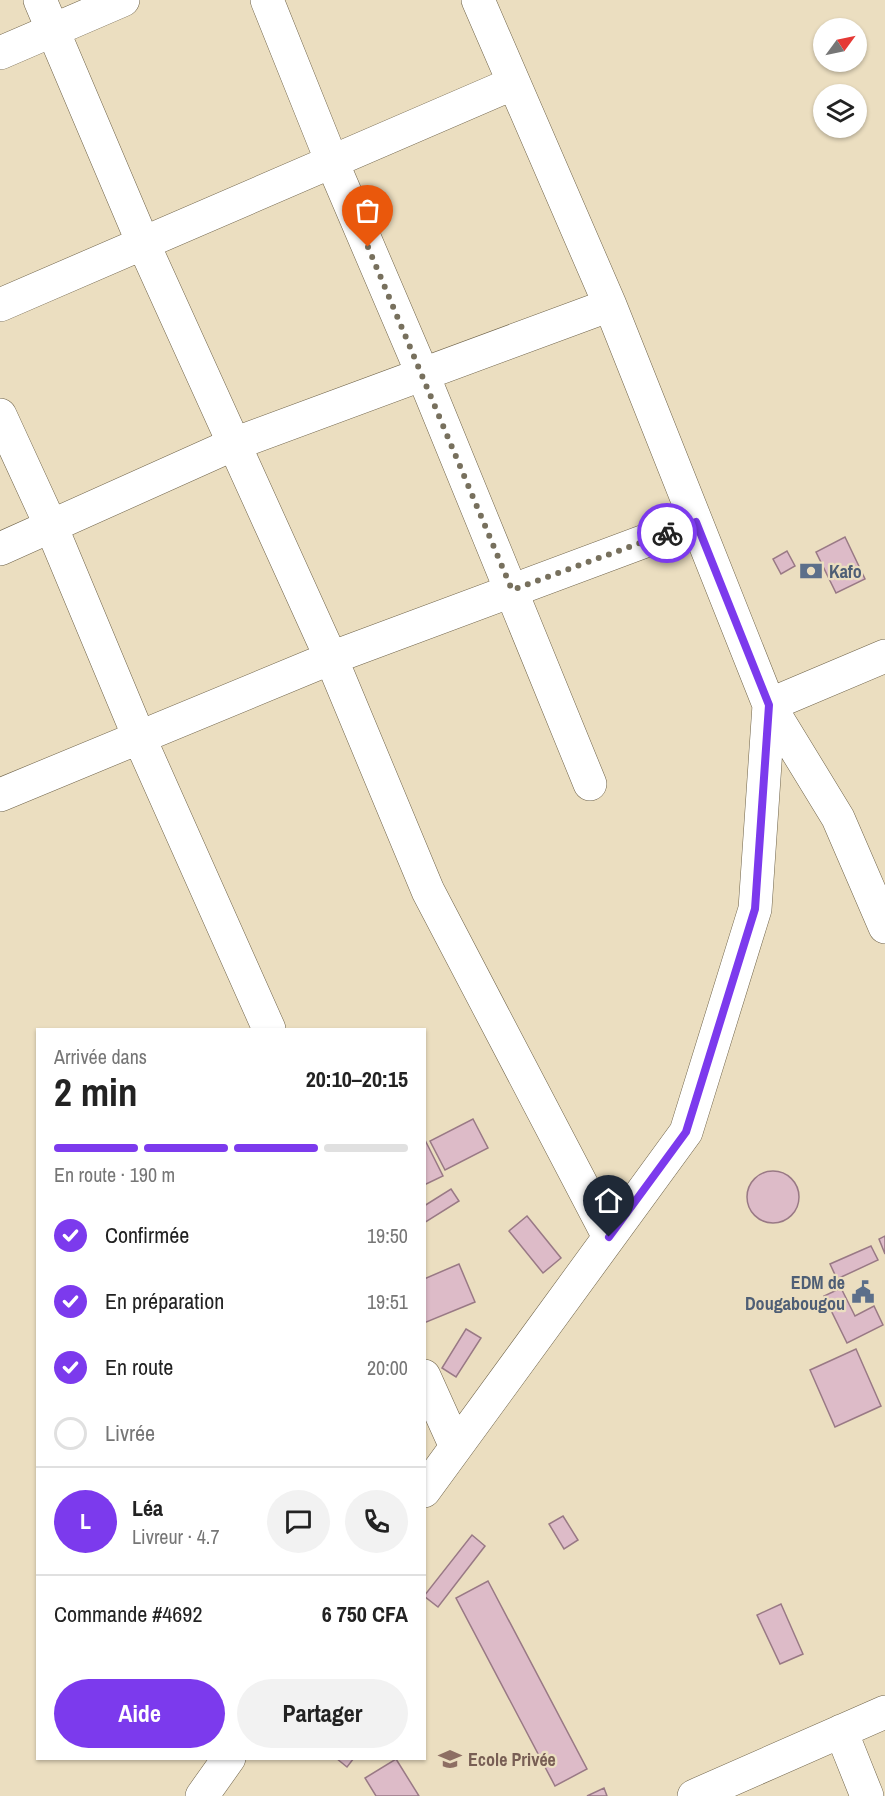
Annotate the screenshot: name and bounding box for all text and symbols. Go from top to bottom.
north arrow [813,18,867,72]
map controls [813,18,867,138]
button: layers [813,84,867,138]
pin [342,185,393,247]
icon: bag [351,194,384,227]
courier [637,503,697,563]
icon: bike [651,517,684,550]
bank icon: Kafo [798,558,824,584]
place label: Kafo [829,559,862,584]
text: Arrivée dans [54,1043,147,1070]
text: 20:10–20:15 [306,1064,408,1094]
text: 2 min [54,1066,138,1118]
text: En route · 190 m [54,1161,175,1188]
pin [583,1175,634,1237]
icon: home [592,1184,625,1217]
icon: check [54,1219,87,1252]
text: Confirmée [105,1220,189,1250]
text: 19:50 [367,1222,408,1249]
place label: EDM de Dougabougou [745,1270,845,1316]
public building icon: EDM de Dougabougou [850,1279,876,1305]
icon: check [54,1285,87,1318]
text: En préparation [105,1286,224,1316]
text: 19:51 [367,1288,408,1315]
icon: check [54,1351,87,1384]
text: En route [105,1352,173,1382]
text: 20:00 [367,1354,408,1381]
text: Livrée [105,1418,155,1448]
button: chat [267,1490,330,1553]
button: phone [345,1490,408,1553]
text: Léa [132,1493,163,1523]
text: L [80,1506,91,1536]
text: Livreur · 4.7 [132,1523,220,1550]
text: Commande #4692 [54,1599,202,1629]
text: 6 750 CFA [322,1599,408,1629]
button: Aide [54,1679,225,1748]
button: Partager [237,1679,408,1748]
school or university icon: Ecole Privée [437,1746,463,1772]
place label: Ecole Privée [468,1747,556,1772]

